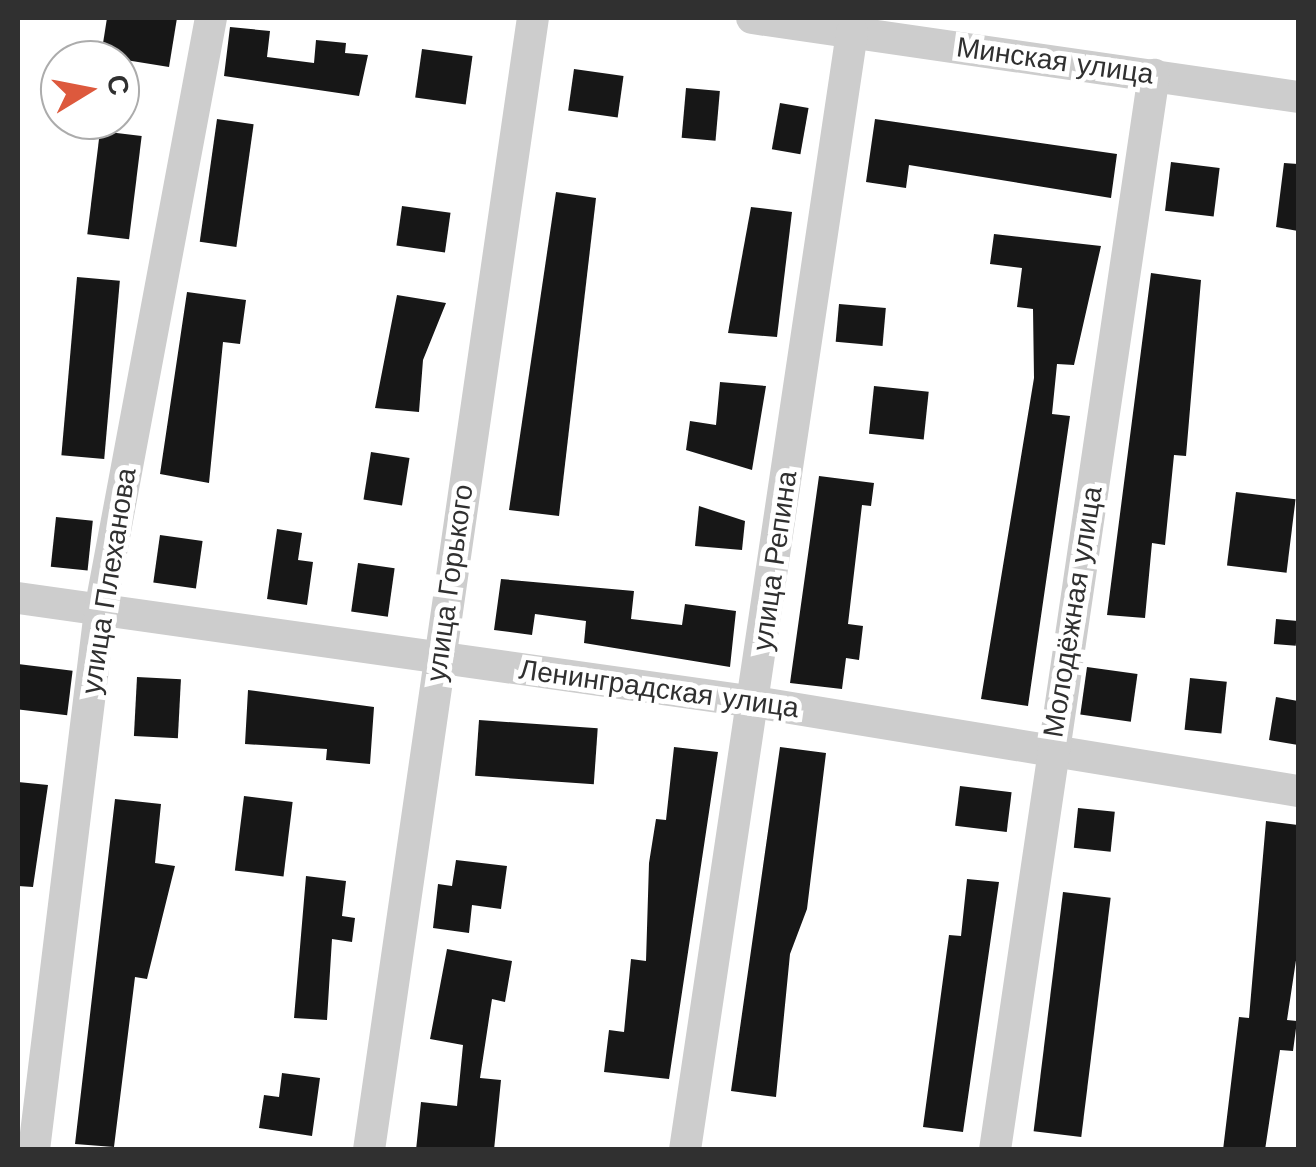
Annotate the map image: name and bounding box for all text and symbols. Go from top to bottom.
street label: Минская улица [954,31,1156,91]
north arrow [40,40,140,140]
text: С [100,72,136,98]
street label: улица Плеханова [75,466,143,696]
street label: улица Репина [746,469,804,653]
street label: улица Горького [420,482,480,684]
street label: Молодёжная улица [1037,484,1109,740]
street label: Ленинградская улица [517,653,801,725]

